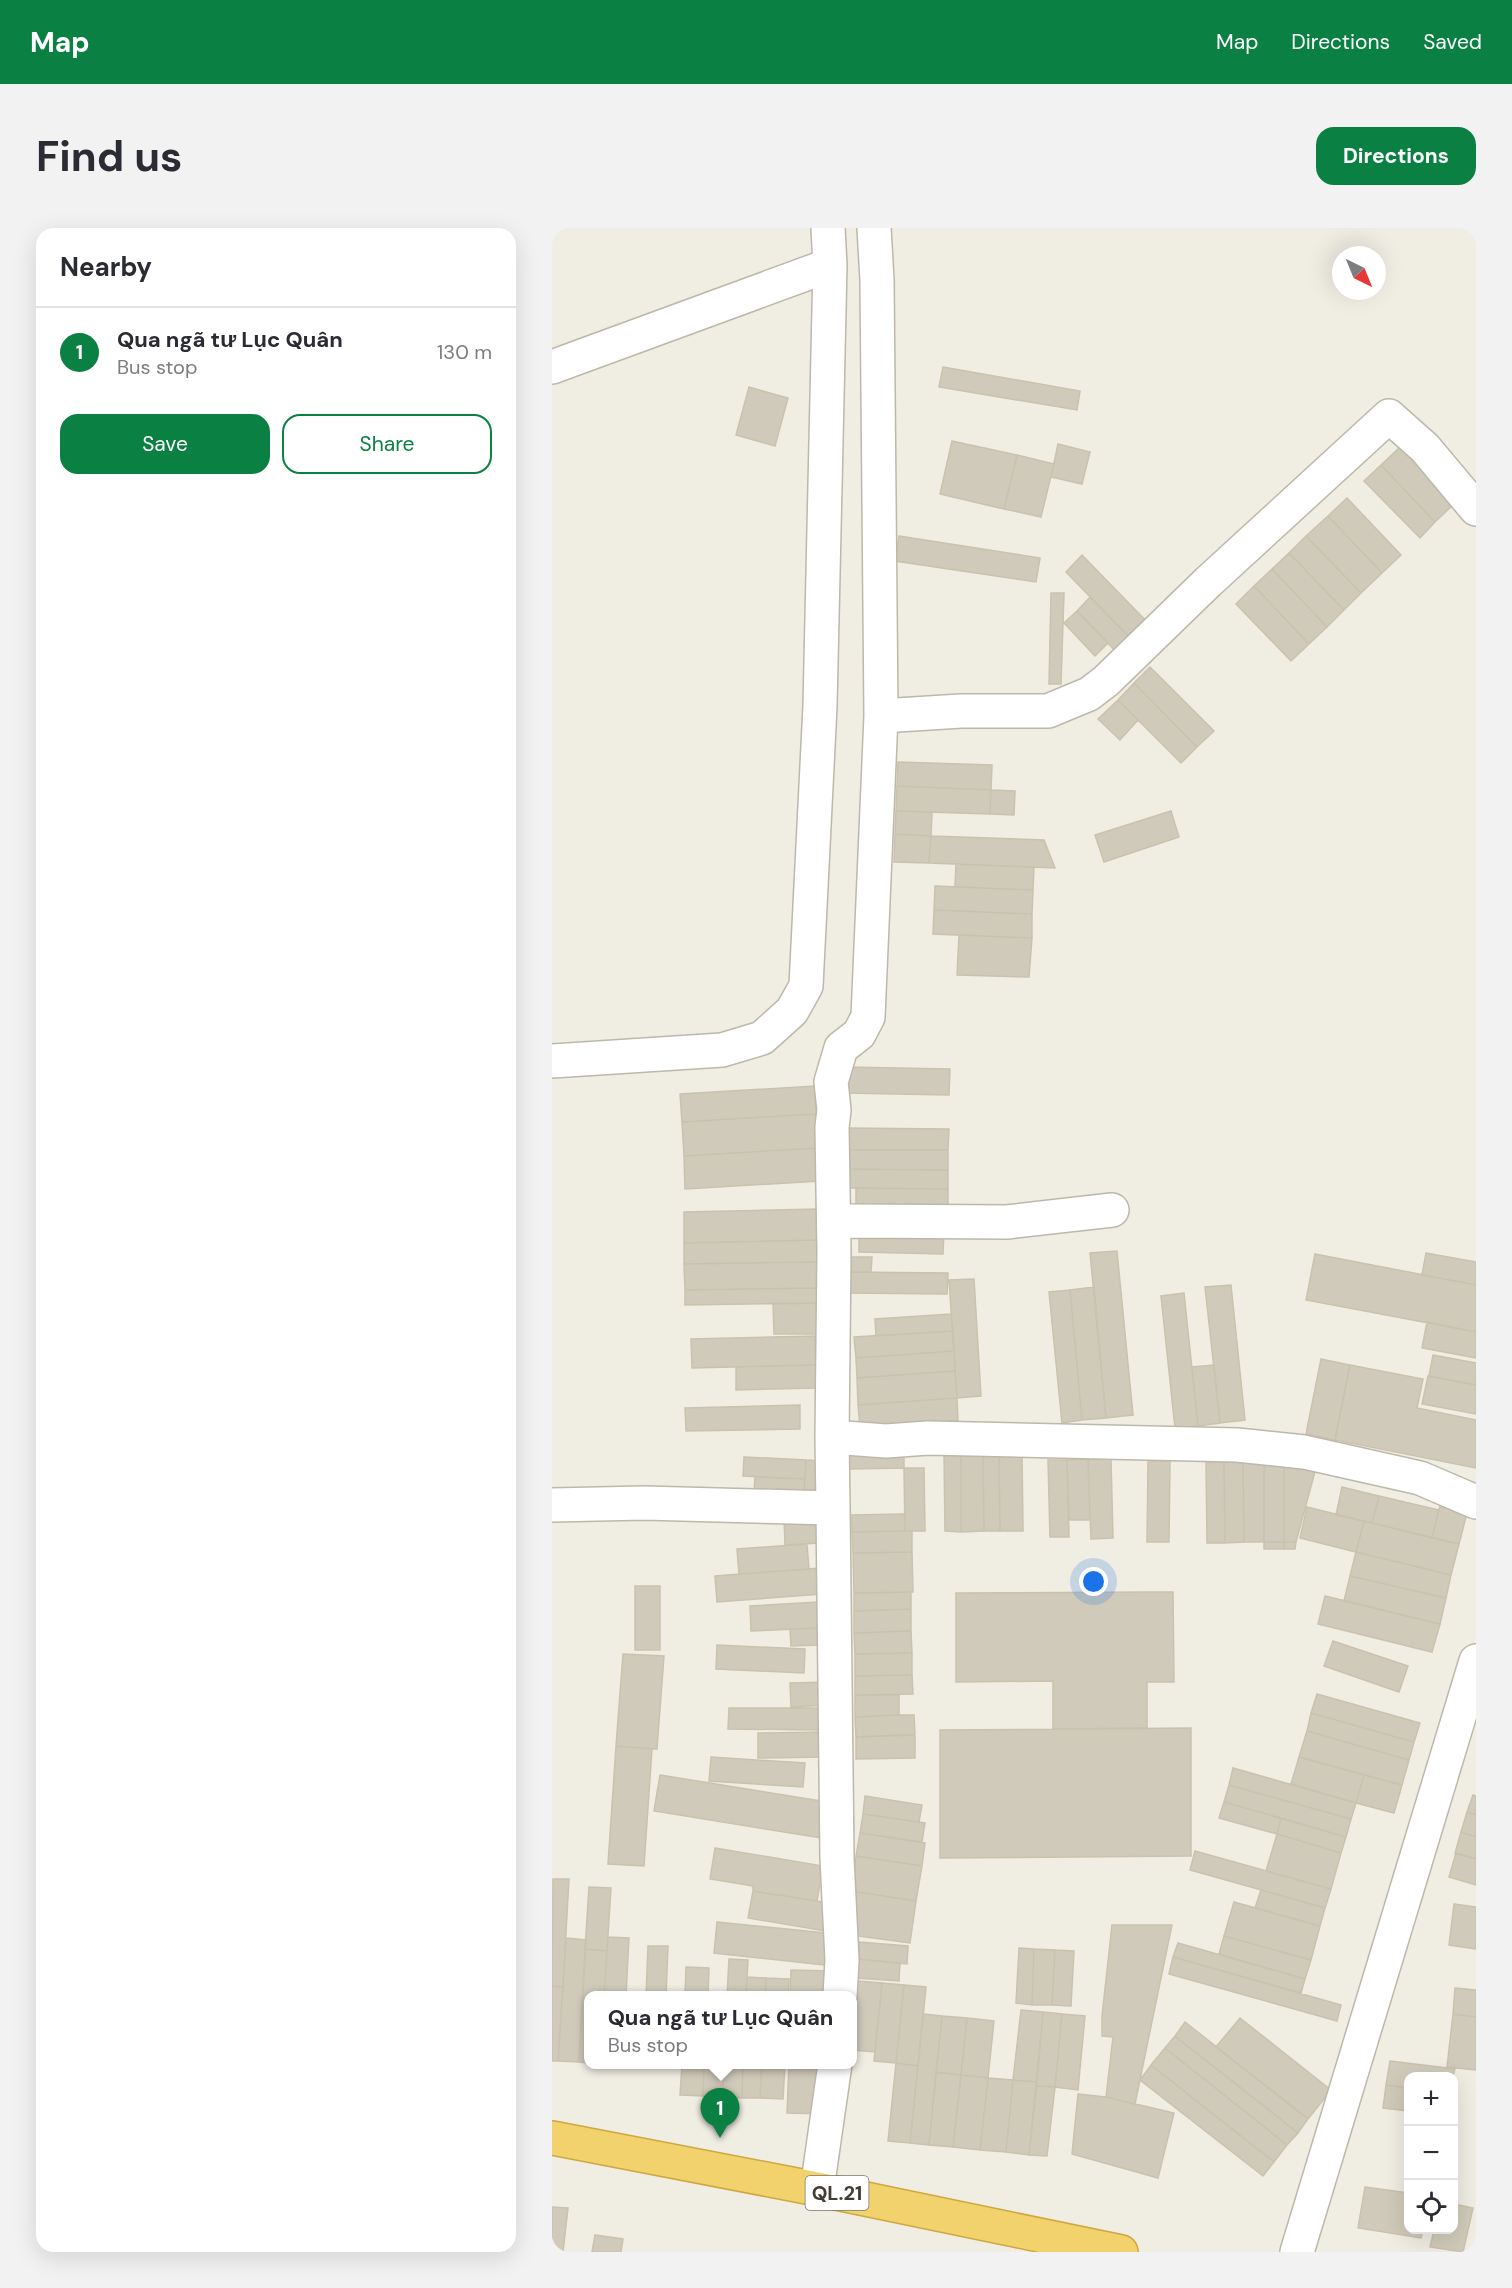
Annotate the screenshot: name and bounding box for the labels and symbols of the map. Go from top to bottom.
north arrow [1332,246,1386,300]
your location [1079,1567,1108,1596]
pin: 1 [700,2088,740,2138]
road number: QL.21 [806,2176,868,2210]

